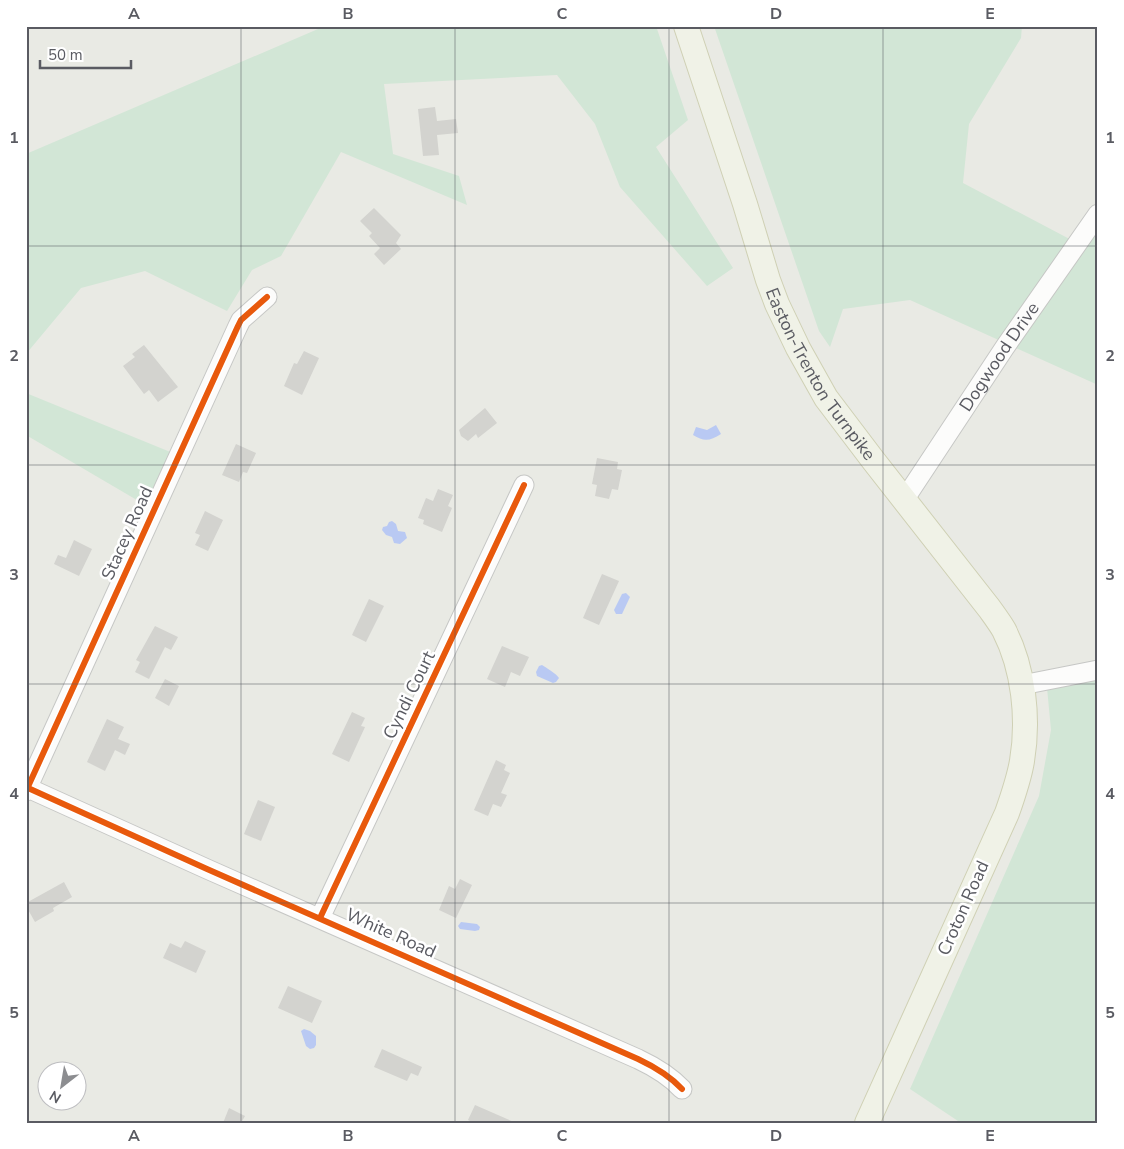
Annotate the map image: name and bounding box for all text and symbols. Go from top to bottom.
text: A [128,3,140,25]
text: B [342,3,354,25]
text: C [557,3,568,25]
text: D [770,3,782,25]
text: E [985,3,995,25]
scale bar [40,38,131,70]
text: 50 m [48,45,83,65]
text: 1 [9,127,19,149]
text: 1 [1105,127,1115,149]
street label: Easton-Trenton Turnpike [760,284,881,465]
street label: Dogwood Drive [954,297,1045,416]
text: 2 [9,345,19,367]
text: 2 [1105,345,1115,367]
street label: Stacey Road [96,482,158,584]
text: 3 [9,564,19,586]
text: 3 [1105,564,1115,586]
street label: Cyndi Court [377,646,441,743]
text: 4 [9,783,19,805]
text: 4 [1105,783,1115,805]
street label: Croton Road [931,857,995,959]
street label: White Road [342,902,440,964]
text: 5 [9,1002,19,1024]
text: 5 [1105,1002,1115,1024]
north arrow [38,1062,88,1112]
text: N [46,1086,65,1108]
text: A [128,1125,140,1147]
text: B [342,1125,354,1147]
text: C [557,1125,568,1147]
text: D [770,1125,782,1147]
text: E [985,1125,995,1147]

